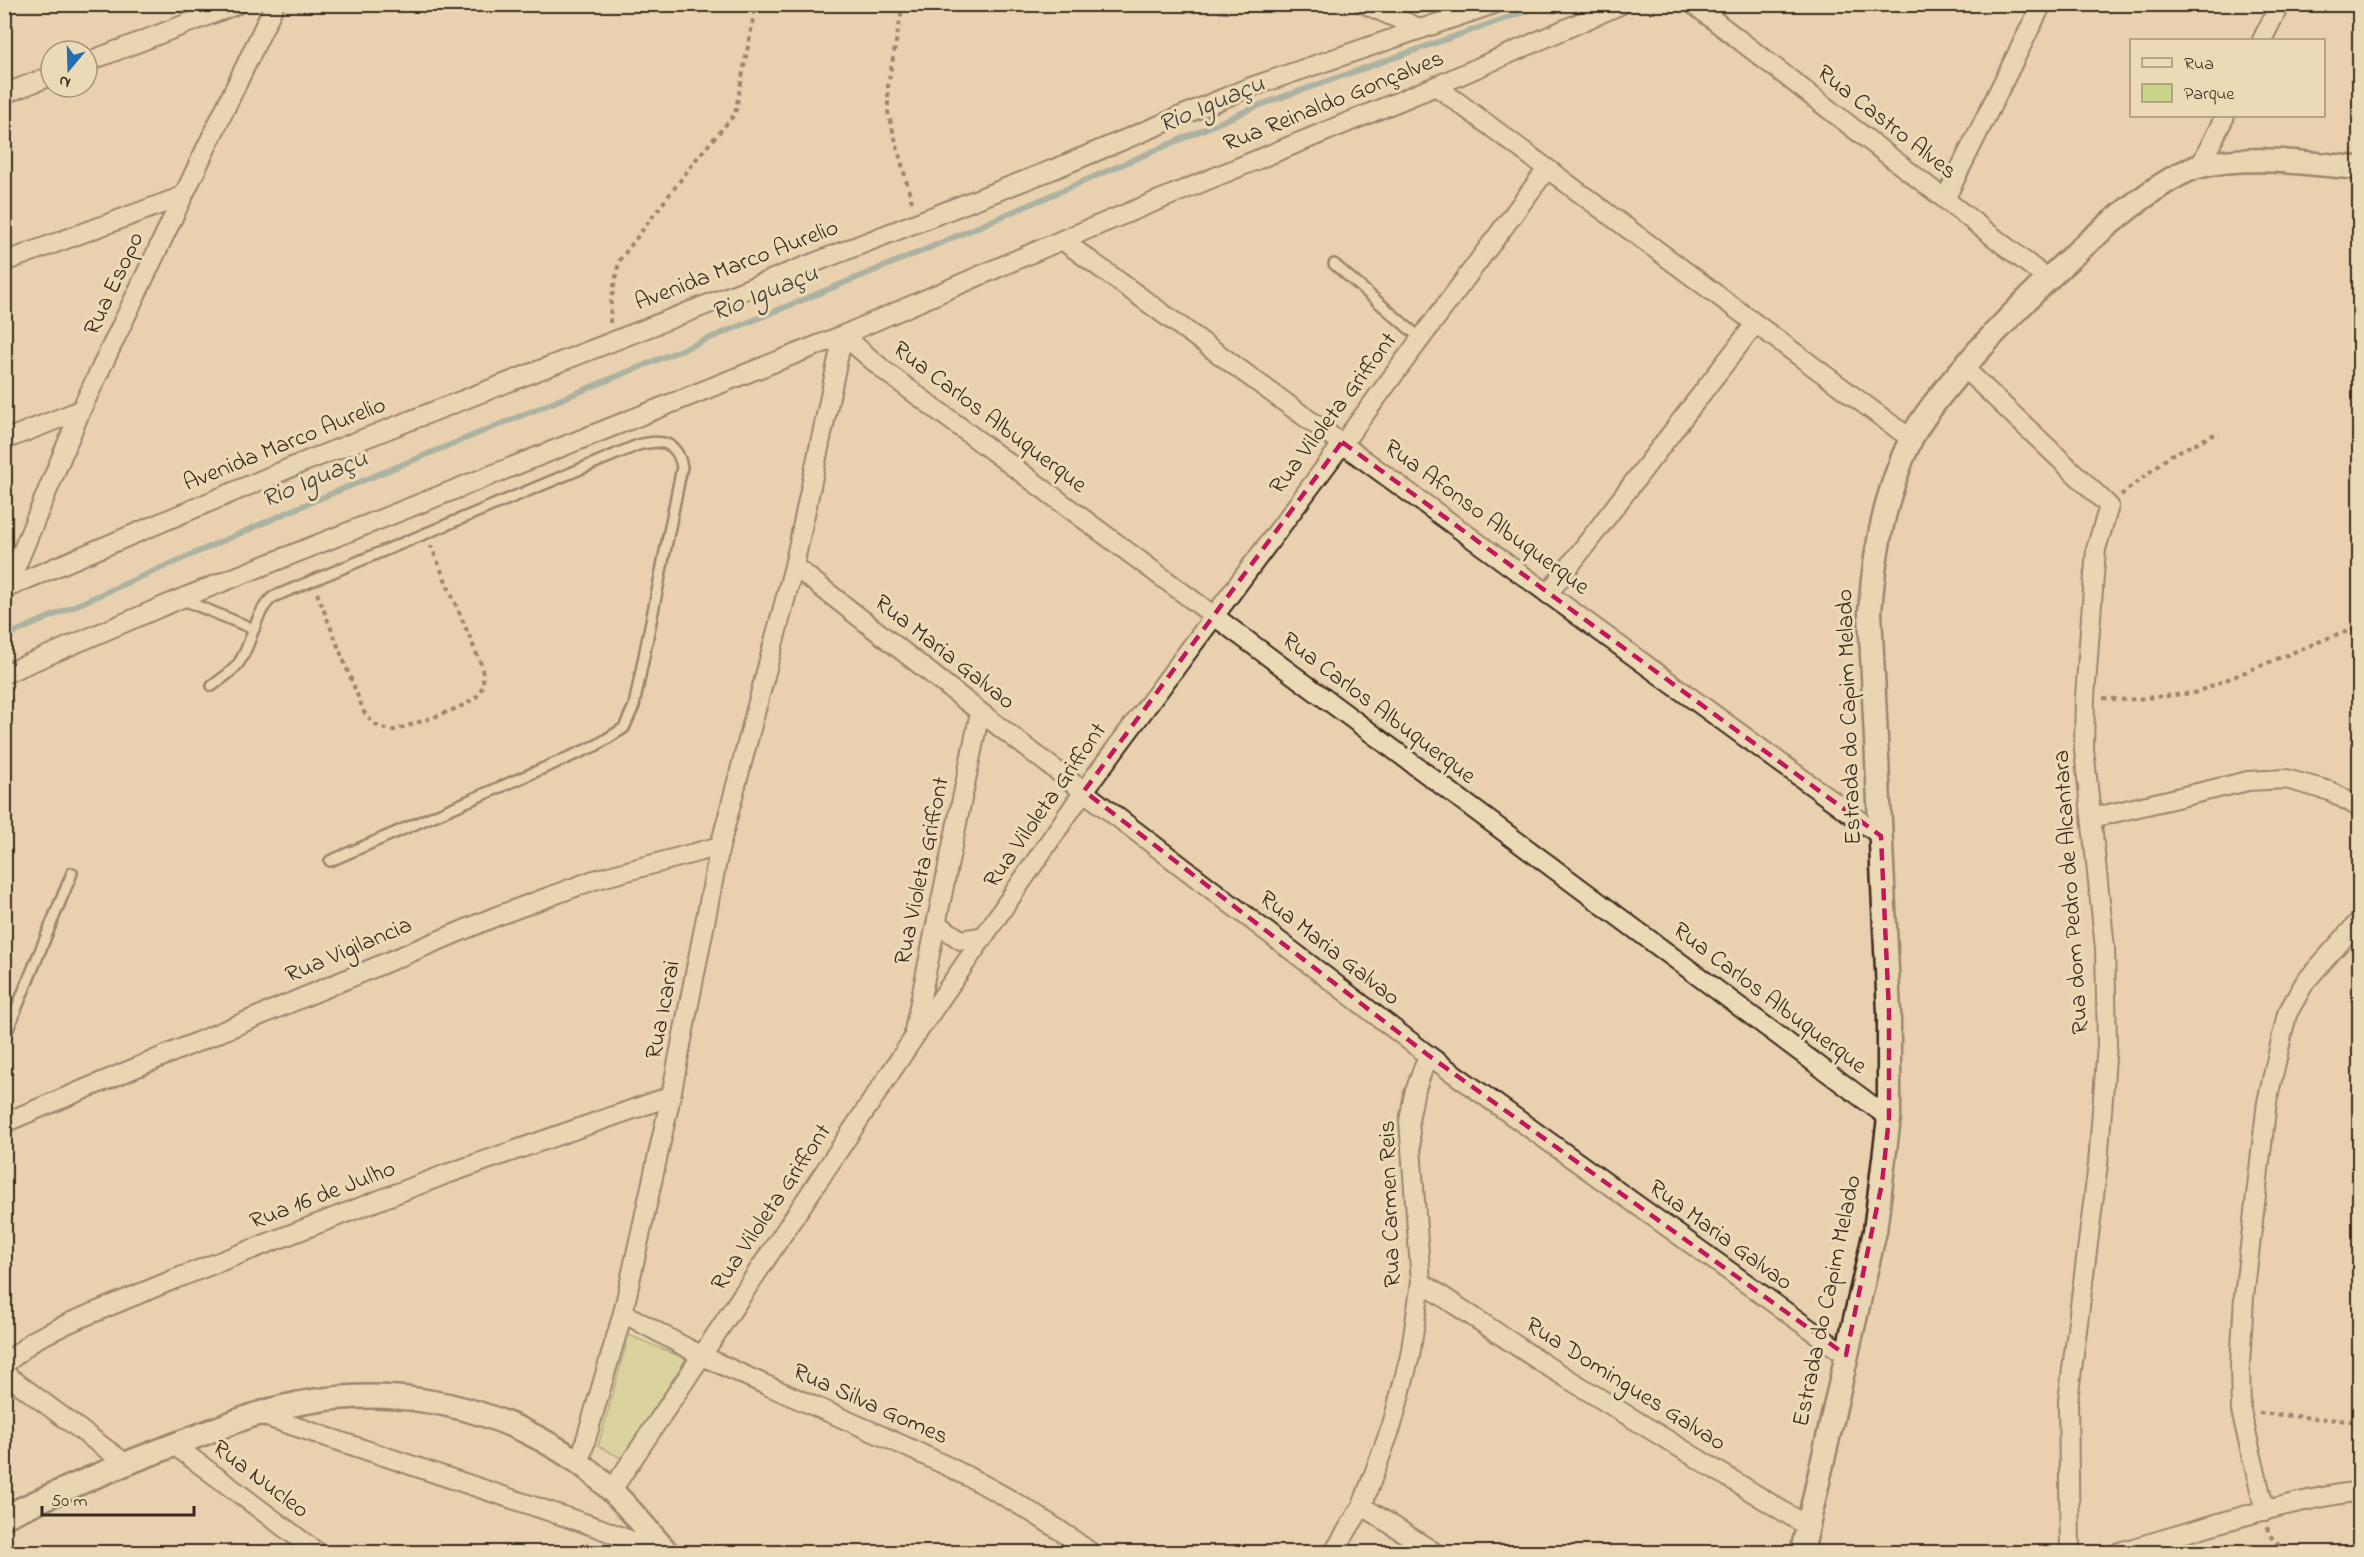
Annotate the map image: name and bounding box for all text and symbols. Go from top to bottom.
north arrow [39,39,99,99]
legend [2130,39,2325,117]
street label: Rua Reinaldo Gonçalves [1219,42,1449,162]
text: Rua [2184,52,2214,78]
street label: Rua Castro Alves [1808,57,1964,189]
water label: Rio Iguaçu [1153,66,1271,144]
text: N [56,68,74,94]
text: Parque [2184,82,2235,108]
street label: Avenida Marco Aurelio [630,211,844,321]
street label: Rua Esopo [76,226,154,342]
water label: Rio Iguaçu [706,255,824,333]
street label: Rua Viloleta Griffont [1261,325,1407,503]
street label: Rua Carlos Albuquerque [884,333,1094,503]
street label: Avenida Marco Aurelio [178,388,392,502]
street label: Rua Afonso Albuquerque [1376,431,1596,605]
water label: Rio Iguaçu [256,441,374,519]
street label: Rua Maria Galvao [866,587,1022,719]
street label: Estrada do Capim Melado [1828,588,1872,846]
street label: Rua Carlos Albuquerque [1273,624,1483,794]
street label: Rua Viloleta Griffont [976,716,1116,896]
street label: Rua dom Pedro de Alcantara [2045,749,2099,1035]
street label: Rua Violeta Griffont [886,774,960,968]
street label: Rua Maria Galvao [1251,883,1407,1015]
street label: Rua Vigilancia [280,909,418,993]
street label: Rua Carlos Albuquerque [1664,914,1874,1084]
street label: Rua Icarai [637,958,691,1062]
street label: Rua Viloleta Griffont [703,1117,841,1299]
street label: Rua Carmen Reis [1371,1120,1411,1288]
street label: Rua 16 de Julho [245,1152,401,1240]
street label: Rua Maria Galvao [1641,1172,1799,1300]
street label: Estrada do Capim Melado [1784,1172,1872,1430]
street label: Rua Domingues Galvao [1518,1309,1732,1461]
street label: Rua Silva Gomes [787,1355,953,1455]
street label: Rua Nucleo [204,1432,316,1528]
scale bar [42,1479,194,1517]
text: 50 m [51,1489,88,1515]

